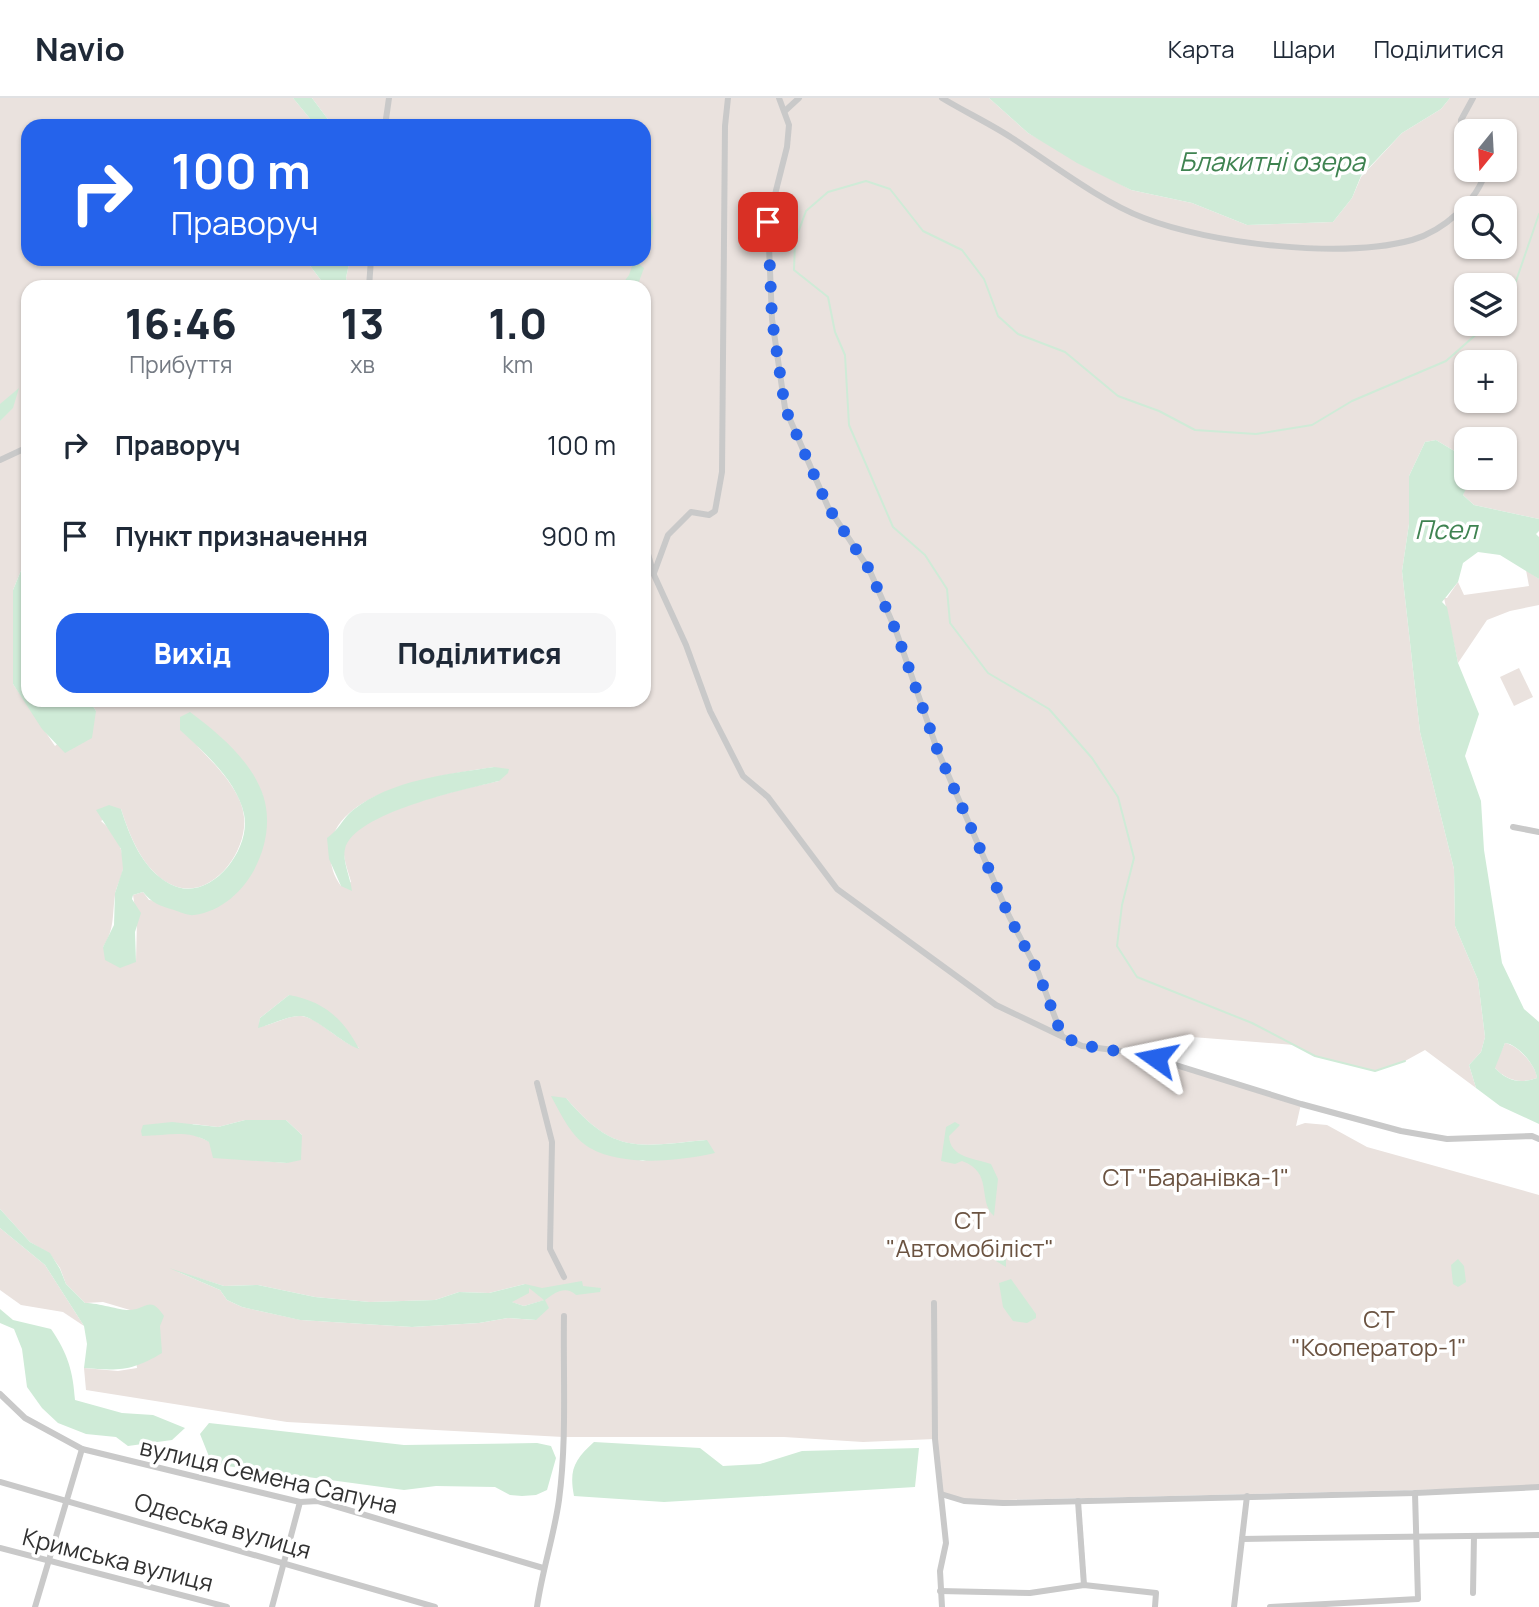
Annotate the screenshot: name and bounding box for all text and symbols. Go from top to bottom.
text: Navio [35,26,125,71]
text: Карта [1168,32,1235,65]
text: Шари [1273,32,1335,65]
text: Поділитися [1373,32,1504,65]
north arrow [1454,119,1517,182]
map controls [1454,119,1517,490]
text: 100 m [171,137,311,204]
water label: Блакитні озера [1179,143,1367,179]
icon: right [56,147,147,238]
pin [738,192,798,252]
button: search [1454,196,1517,259]
text: Праворуч [171,201,319,245]
icon: arrive [749,203,787,241]
button: layers [1454,273,1517,336]
text: 16:46 [125,294,237,352]
text: 13 [341,294,384,352]
text: 1.0 [488,294,547,352]
text: Прибуття [129,348,232,380]
text: хв [350,348,375,380]
text: km [502,348,533,380]
button: + [1454,350,1517,413]
icon: right [56,426,94,464]
text: Праворуч [115,427,240,463]
text: 100 m [547,427,616,463]
button: − [1454,427,1517,490]
water label: Псел [1415,511,1479,547]
icon: arrive [56,517,94,555]
text: Пункт призначення [115,518,368,554]
text: 900 m [541,518,616,554]
button: Вихід [56,613,329,693]
button: Поділитися [343,613,616,693]
position arrow [1119,1021,1193,1095]
park label: СТ "Баранівка-1" [1102,1160,1290,1193]
park label: СТ "Автомобіліст" [886,1203,1054,1264]
park label: СТ "Кооператор-1" [1291,1302,1467,1363]
street label: вулиця Семена Сапуна [137,1429,401,1521]
street label: Одеська вулиця [131,1484,315,1566]
street label: Кримська вулиця [19,1519,217,1599]

